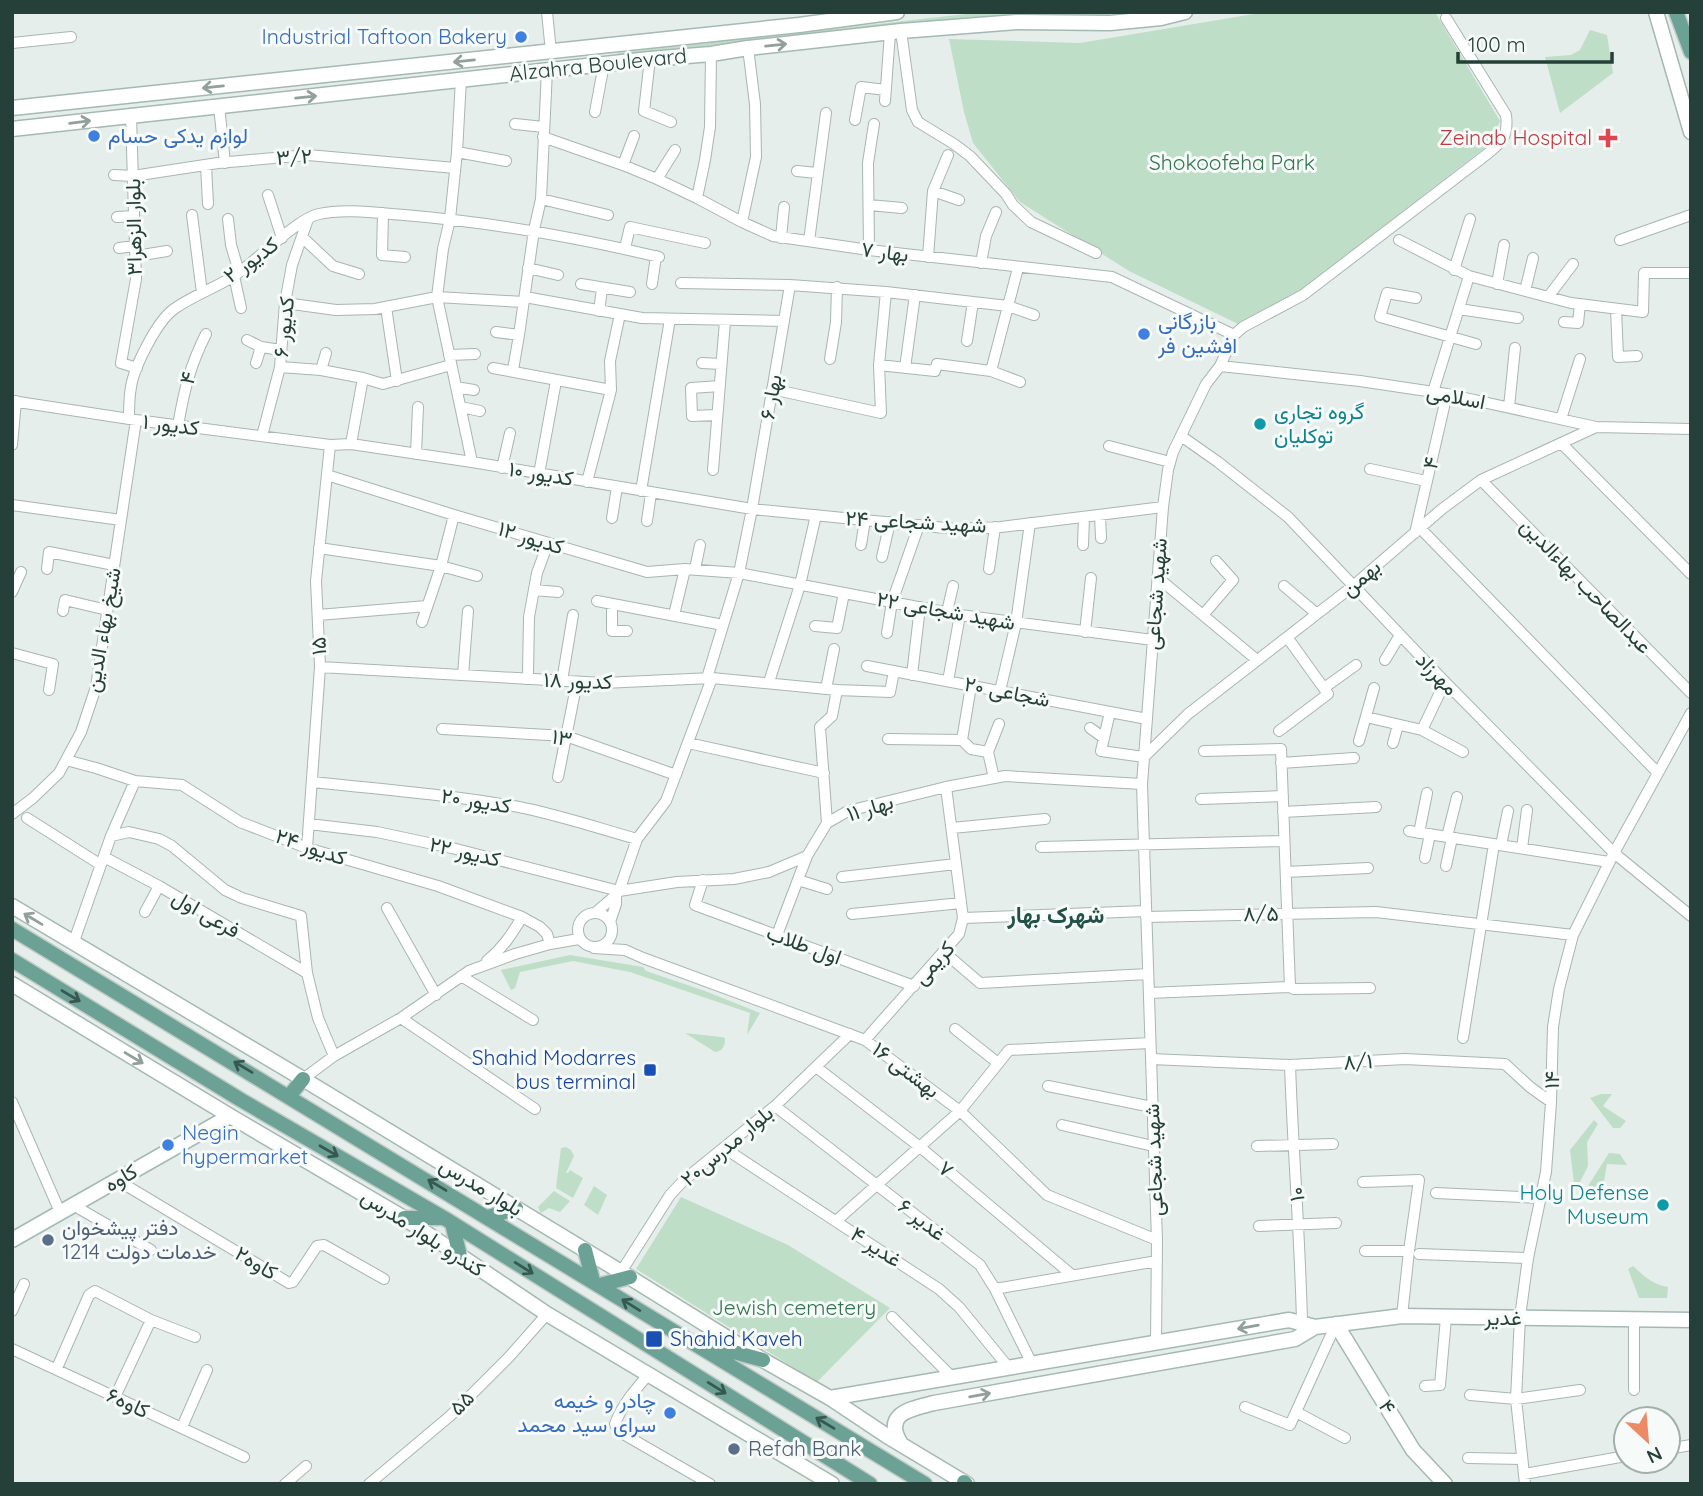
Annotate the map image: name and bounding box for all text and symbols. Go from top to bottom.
scale bar [1458,21,1612,65]
place label: Industrial Taftoon Bakery [262,23,507,49]
marker: Industrial Taftoon Bakery [513,29,529,45]
text: 100 m [1468,31,1526,57]
one-way arrow [764,38,787,51]
street label: Alzahra Boulevard [508,42,688,86]
one-way arrow [453,55,475,68]
one-way arrow [202,81,225,94]
one-way arrow [294,90,317,103]
one-way arrow [68,116,91,129]
place label: لوازم یدکی حسام [108,122,248,150]
place label: Zeinab Hospital [1439,124,1592,150]
marker: لوازم یدکی حسام [86,128,102,144]
marker: Zeinab Hospital [1598,128,1618,148]
street label: ۳/۲ [275,142,313,170]
park label: Shokoofeha Park [1149,149,1315,175]
street label: بلوار الزهرا۳ [119,178,148,276]
street label: ۲ کدیور [218,231,283,289]
street label: بهار ۷ [860,235,910,268]
street label: کدیور ۶ [267,295,300,359]
place label: بازرگانی افشین فر [1157,308,1237,359]
marker: بازرگانی افشین فر [1136,326,1152,342]
street label: ۴ [173,368,201,387]
street label: بهار ۶ [753,372,788,422]
street label: اسلامی [1425,378,1488,414]
place label: گروه تجاری توکلیان [1274,398,1364,449]
street label: کدیور ۱ [141,408,201,441]
marker: گروه تجاری توکلیان [1252,416,1268,432]
street label: ۴ [1416,454,1444,472]
street label: کدیور ۱۰ [507,455,575,492]
street label: شهید شجاعی ۲۴ [845,504,987,539]
street label: عبدالصاحب بهاءالدین [1515,512,1658,659]
street label: کدیور ۱۲ [495,515,567,560]
street label: شهید شجاعی [1138,537,1173,651]
street label: بهمن [1335,553,1386,602]
street label: شیخ بهاء الدین [78,565,128,695]
street label: شهید شجاعی ۲۲ [875,585,1017,636]
street label: ۱۵ [305,636,331,656]
street label: مهرزاد [1410,646,1464,701]
street label: کدیور ۱۸ [543,666,613,695]
street label: شجاعی ۲۰ [962,670,1052,712]
street label: ۱۳ [550,722,574,752]
street label: کدیور ۲۰ [439,782,513,819]
street label: بهار ۱۱ [843,788,896,827]
street label: کدیور ۲۴ [272,822,350,871]
street label: کدیور ۲۲ [427,830,503,873]
street label: فرعی اول [167,883,245,944]
district label: شهرک بهار [1007,900,1104,930]
street label: ۸/۵ [1243,900,1279,926]
one-way arrow [24,912,44,926]
street label: اول طلاب [763,918,845,971]
street label: کریمی [907,935,960,990]
one-way arrow [60,989,80,1003]
street label: ۱۶ بهشتی [867,1035,945,1104]
place label: Shahid Modarres bus terminal [472,1044,636,1094]
street label: ۸/۱ [1343,1047,1373,1075]
one-way arrow [123,1051,143,1065]
one-way arrow [233,1060,253,1074]
marker: Shahid Modarres bus terminal [642,1062,658,1078]
street label: ۱۴ [1538,1070,1564,1089]
street label: بلوار مدرس۲۰ [675,1099,778,1192]
street label: شهید شجاعی [1138,1103,1169,1217]
place label: Negin hypermarket [182,1119,308,1169]
marker: Negin hypermarket [160,1137,176,1153]
one-way arrow [318,1144,338,1158]
street label: بلوار مدرس [435,1151,528,1222]
street label: ۷ [934,1154,960,1182]
street label: کاوه [99,1157,142,1198]
one-way arrow [428,1178,448,1192]
place label: Holy Defense Museum [1519,1179,1649,1229]
street label: کندرو بلوار مدرس [356,1183,490,1283]
street label: ۱۰ [1283,1186,1309,1202]
street label: غدیر ۶ [893,1193,952,1247]
marker: Holy Defense Museum [1655,1197,1671,1213]
place label: دفتر پیشخوان خدمات دولت 1214 [62,1214,217,1265]
street label: غدیر ۴ [846,1220,907,1273]
marker: دفتر پیشخوان خدمات دولت 1214 [40,1232,56,1248]
street label: کاوه۲ [230,1239,282,1286]
one-way arrow [513,1261,533,1275]
park label: Jewish cemetery [712,1294,876,1320]
one-way arrow [621,1297,641,1311]
street label: غدیر [1483,1304,1522,1331]
one-way arrow [1237,1321,1260,1334]
place label: Shahid Kaveh [670,1325,803,1351]
marker: Shahid Kaveh [644,1329,664,1349]
street label: کاوه۶ [102,1381,154,1424]
one-way arrow [706,1382,726,1396]
street label: ۵۵ [443,1384,479,1420]
place label: چادر و خیمه سرای سید محمد [518,1387,656,1438]
one-way arrow [968,1388,991,1401]
street label: ۴ [1374,1394,1402,1418]
marker: چادر و خیمه سرای سید محمد [662,1405,678,1421]
north arrow [1612,1405,1682,1475]
one-way arrow [815,1415,835,1429]
place label: Refah Bank [748,1435,862,1461]
marker: Refah Bank [726,1441,742,1457]
text: N [1643,1441,1666,1469]

